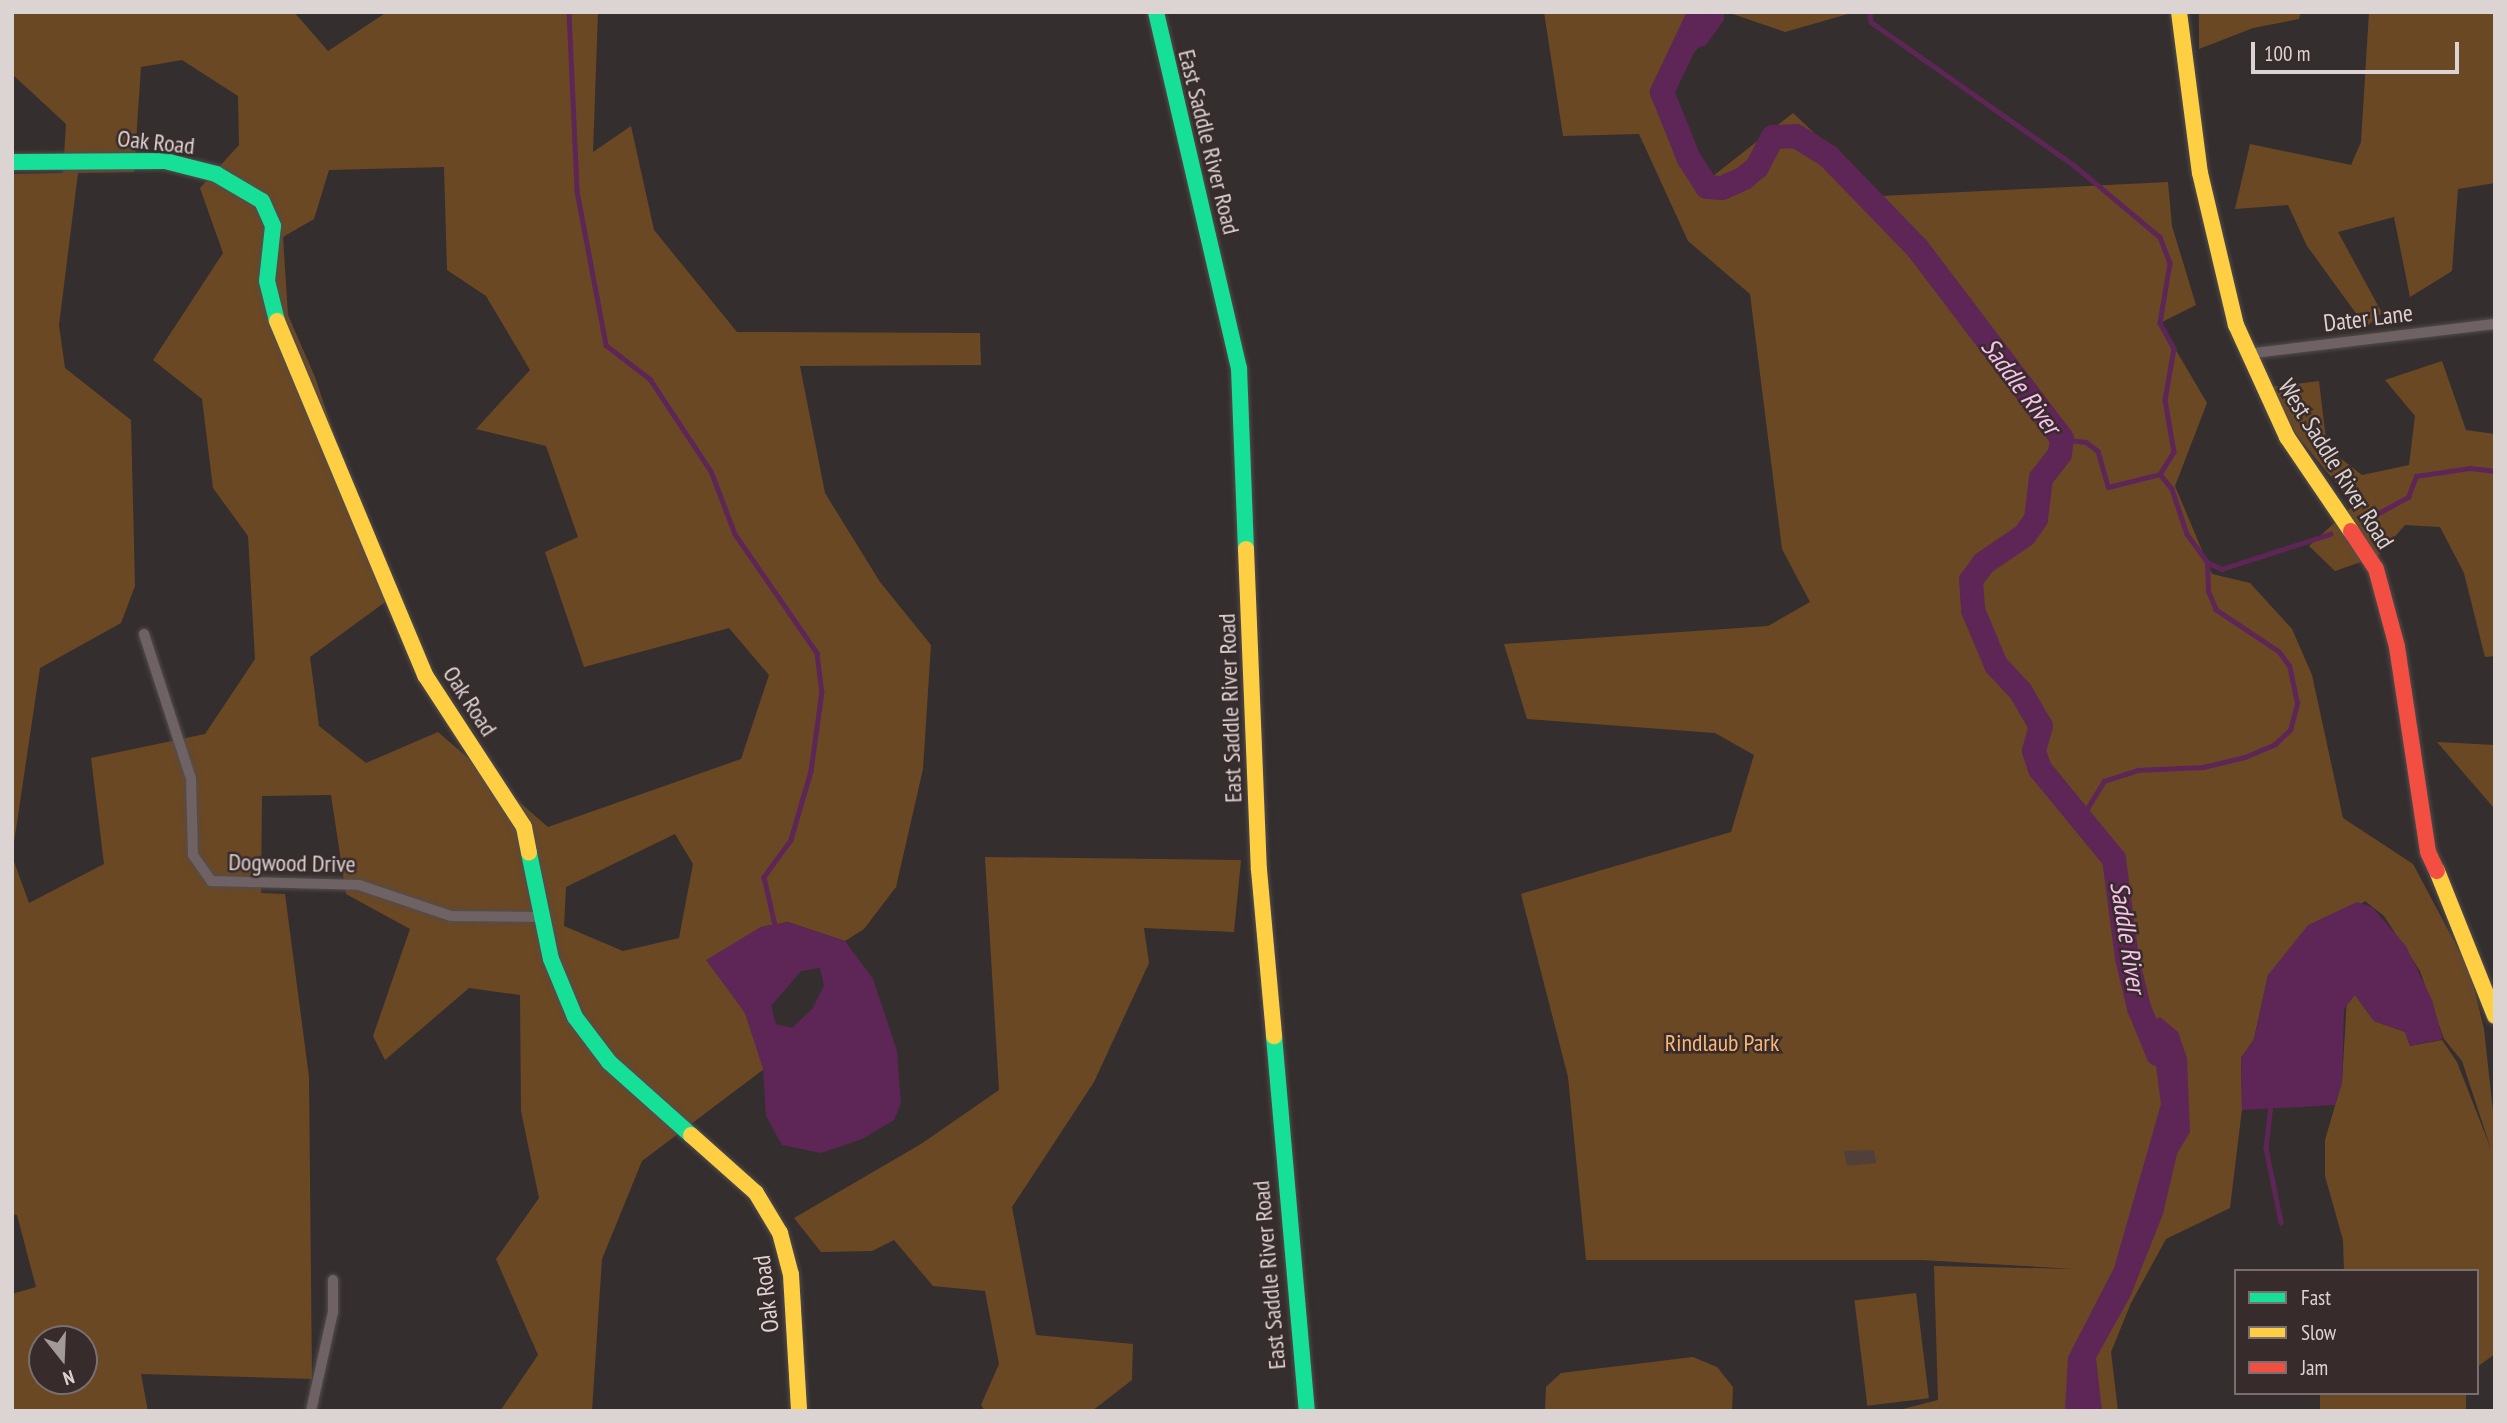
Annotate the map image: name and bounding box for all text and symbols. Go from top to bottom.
scale bar [2255,28,2463,72]
text: 100 m [2264,40,2310,67]
street label: East Saddle River Road [1172,47,1246,237]
street label: Oak Road [116,124,196,160]
street label: Dater Lane [2322,298,2414,338]
water label: Saddle River [1975,332,2067,440]
street label: West Saddle River Road [2272,374,2400,554]
street label: East Saddle River Road [1212,613,1248,803]
street label: Oak Road [437,660,503,742]
street label: Dogwood Drive [228,847,356,879]
water label: Saddle River [2104,879,2152,995]
park label: Rindlaub Park [1665,1029,1779,1057]
street label: East Saddle River Road [1246,1179,1292,1371]
street label: Oak Road [747,1253,785,1335]
legend [2234,1269,2479,1395]
text: Fast [2301,1284,2331,1311]
text: Slow [2301,1319,2336,1346]
north arrow [28,1325,98,1395]
text: Jam [2301,1354,2328,1381]
text: N [60,1365,77,1391]

